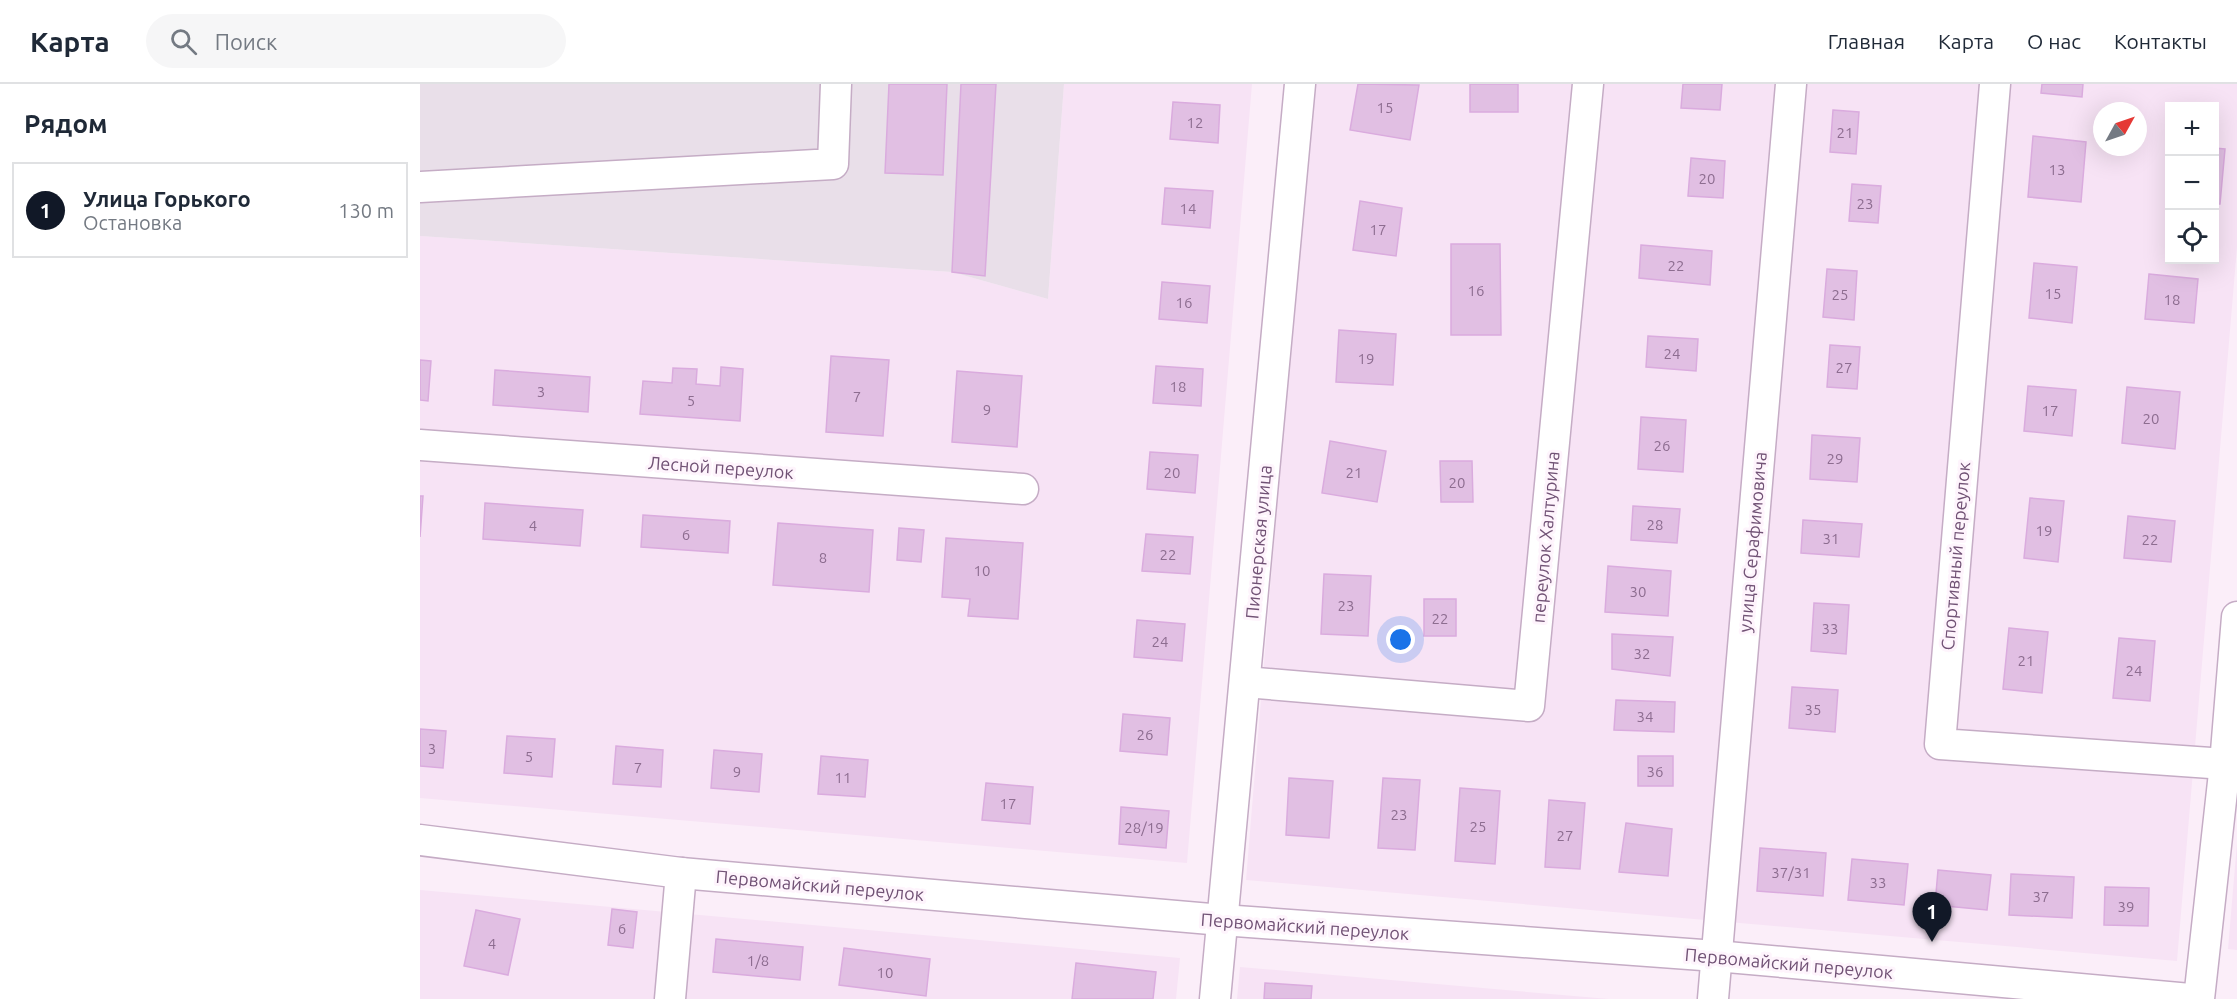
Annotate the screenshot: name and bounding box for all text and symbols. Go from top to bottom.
search box [146,14,566,68]
icon: search [167,25,200,58]
text: Карта [30,26,110,57]
text: Поиск [215,29,277,54]
text: Главная [1828,29,1905,53]
text: Карта [1938,29,1994,53]
text: О нас [2027,29,2081,53]
text: Контакты [2114,29,2207,53]
house number: 15 [1377,99,1393,116]
north arrow [2093,102,2147,156]
map controls [2165,102,2219,264]
button: + [2165,102,2219,156]
text: Рядом [24,109,108,138]
house number: 12 [1187,114,1203,131]
house number: 21 [1837,124,1853,141]
button: − [2165,156,2219,210]
house number: 13 [2049,161,2065,178]
house number: 20 [1699,170,1715,187]
text: Улица Горького [83,186,251,211]
house number: 23 [1857,195,1873,212]
text: 1 [40,199,51,222]
text: 130 m [338,199,394,222]
house number: 14 [1180,200,1196,217]
button: locate [2165,210,2219,264]
text: Остановка [83,211,182,234]
house number: 17 [1370,221,1386,238]
house number: 22 [1668,257,1684,274]
house number: 16 [1468,282,1484,299]
house number: 15 [2045,285,2061,302]
house number: 25 [1832,286,1848,303]
house number: 18 [2164,291,2180,308]
house number: 16 [1176,294,1192,311]
house number: 24 [1664,345,1680,362]
house number: 19 [1358,350,1374,367]
house number: 27 [1836,359,1852,376]
house number: 18 [1170,378,1186,395]
house number: 3 [537,383,545,400]
house number: 7 [853,388,861,405]
house number: 5 [687,392,695,409]
house number: 9 [983,401,991,418]
house number: 17 [2042,402,2058,419]
house number: 20 [2143,410,2159,427]
house number: 26 [1654,437,1670,454]
street label: переулок Халтурина [1528,450,1562,624]
house number: 29 [1827,450,1843,467]
street label: улица Серафимовича [1734,451,1770,633]
street label: Лесной переулок [647,452,795,482]
street label: Спортивный переулок [1937,461,1973,651]
house number: 20 [1164,464,1180,481]
street label: Пионерская улица [1241,464,1275,620]
house number: 21 [1346,464,1362,481]
house number: 20 [1449,474,1465,491]
house number: 28 [1647,516,1663,533]
house number: 4 [529,517,537,534]
house number: 19 [2036,522,2052,539]
house number: 6 [682,526,690,543]
house number: 31 [1823,530,1839,547]
house number: 22 [2142,531,2158,548]
house number: 22 [1160,546,1176,563]
house number: 8 [819,549,827,566]
house number: 10 [974,562,990,579]
house number: 30 [1630,583,1646,600]
house number: 23 [1338,597,1354,614]
house number: 22 [1432,610,1448,627]
house number: 33 [1822,620,1838,637]
your location [1386,625,1415,654]
house number: 24 [1152,633,1168,650]
house number: 32 [1634,645,1650,662]
house number: 21 [2018,652,2034,669]
house number: 24 [2126,662,2142,679]
house number: 35 [1805,701,1821,718]
house number: 34 [1637,708,1653,725]
house number: 26 [1137,726,1153,743]
house number: 3 [428,740,436,757]
house number: 5 [525,748,533,765]
house number: 7 [634,759,642,776]
house number: 9 [733,763,741,780]
house number: 36 [1647,763,1663,780]
house number: 11 [835,769,851,786]
house number: 17 [1000,795,1016,812]
house number: 23 [1391,806,1407,823]
house number: 25 [1470,818,1486,835]
house number: 28/19 [1124,819,1164,836]
house number: 27 [1557,827,1573,844]
house number: 37/31 [1771,864,1811,881]
street label: Первомайский переулок [715,866,925,904]
house number: 33 [1870,874,1886,891]
house number: 37 [2033,888,2049,905]
pin: 1 [1912,892,1952,942]
house number: 39 [2118,898,2134,915]
street label: Первомайский переулок [1200,909,1410,943]
house number: 6 [618,920,626,937]
house number: 4 [488,935,496,952]
street label: Первомайский переулок [1684,944,1894,982]
house number: 1/8 [747,952,769,969]
house number: 10 [877,964,893,981]

